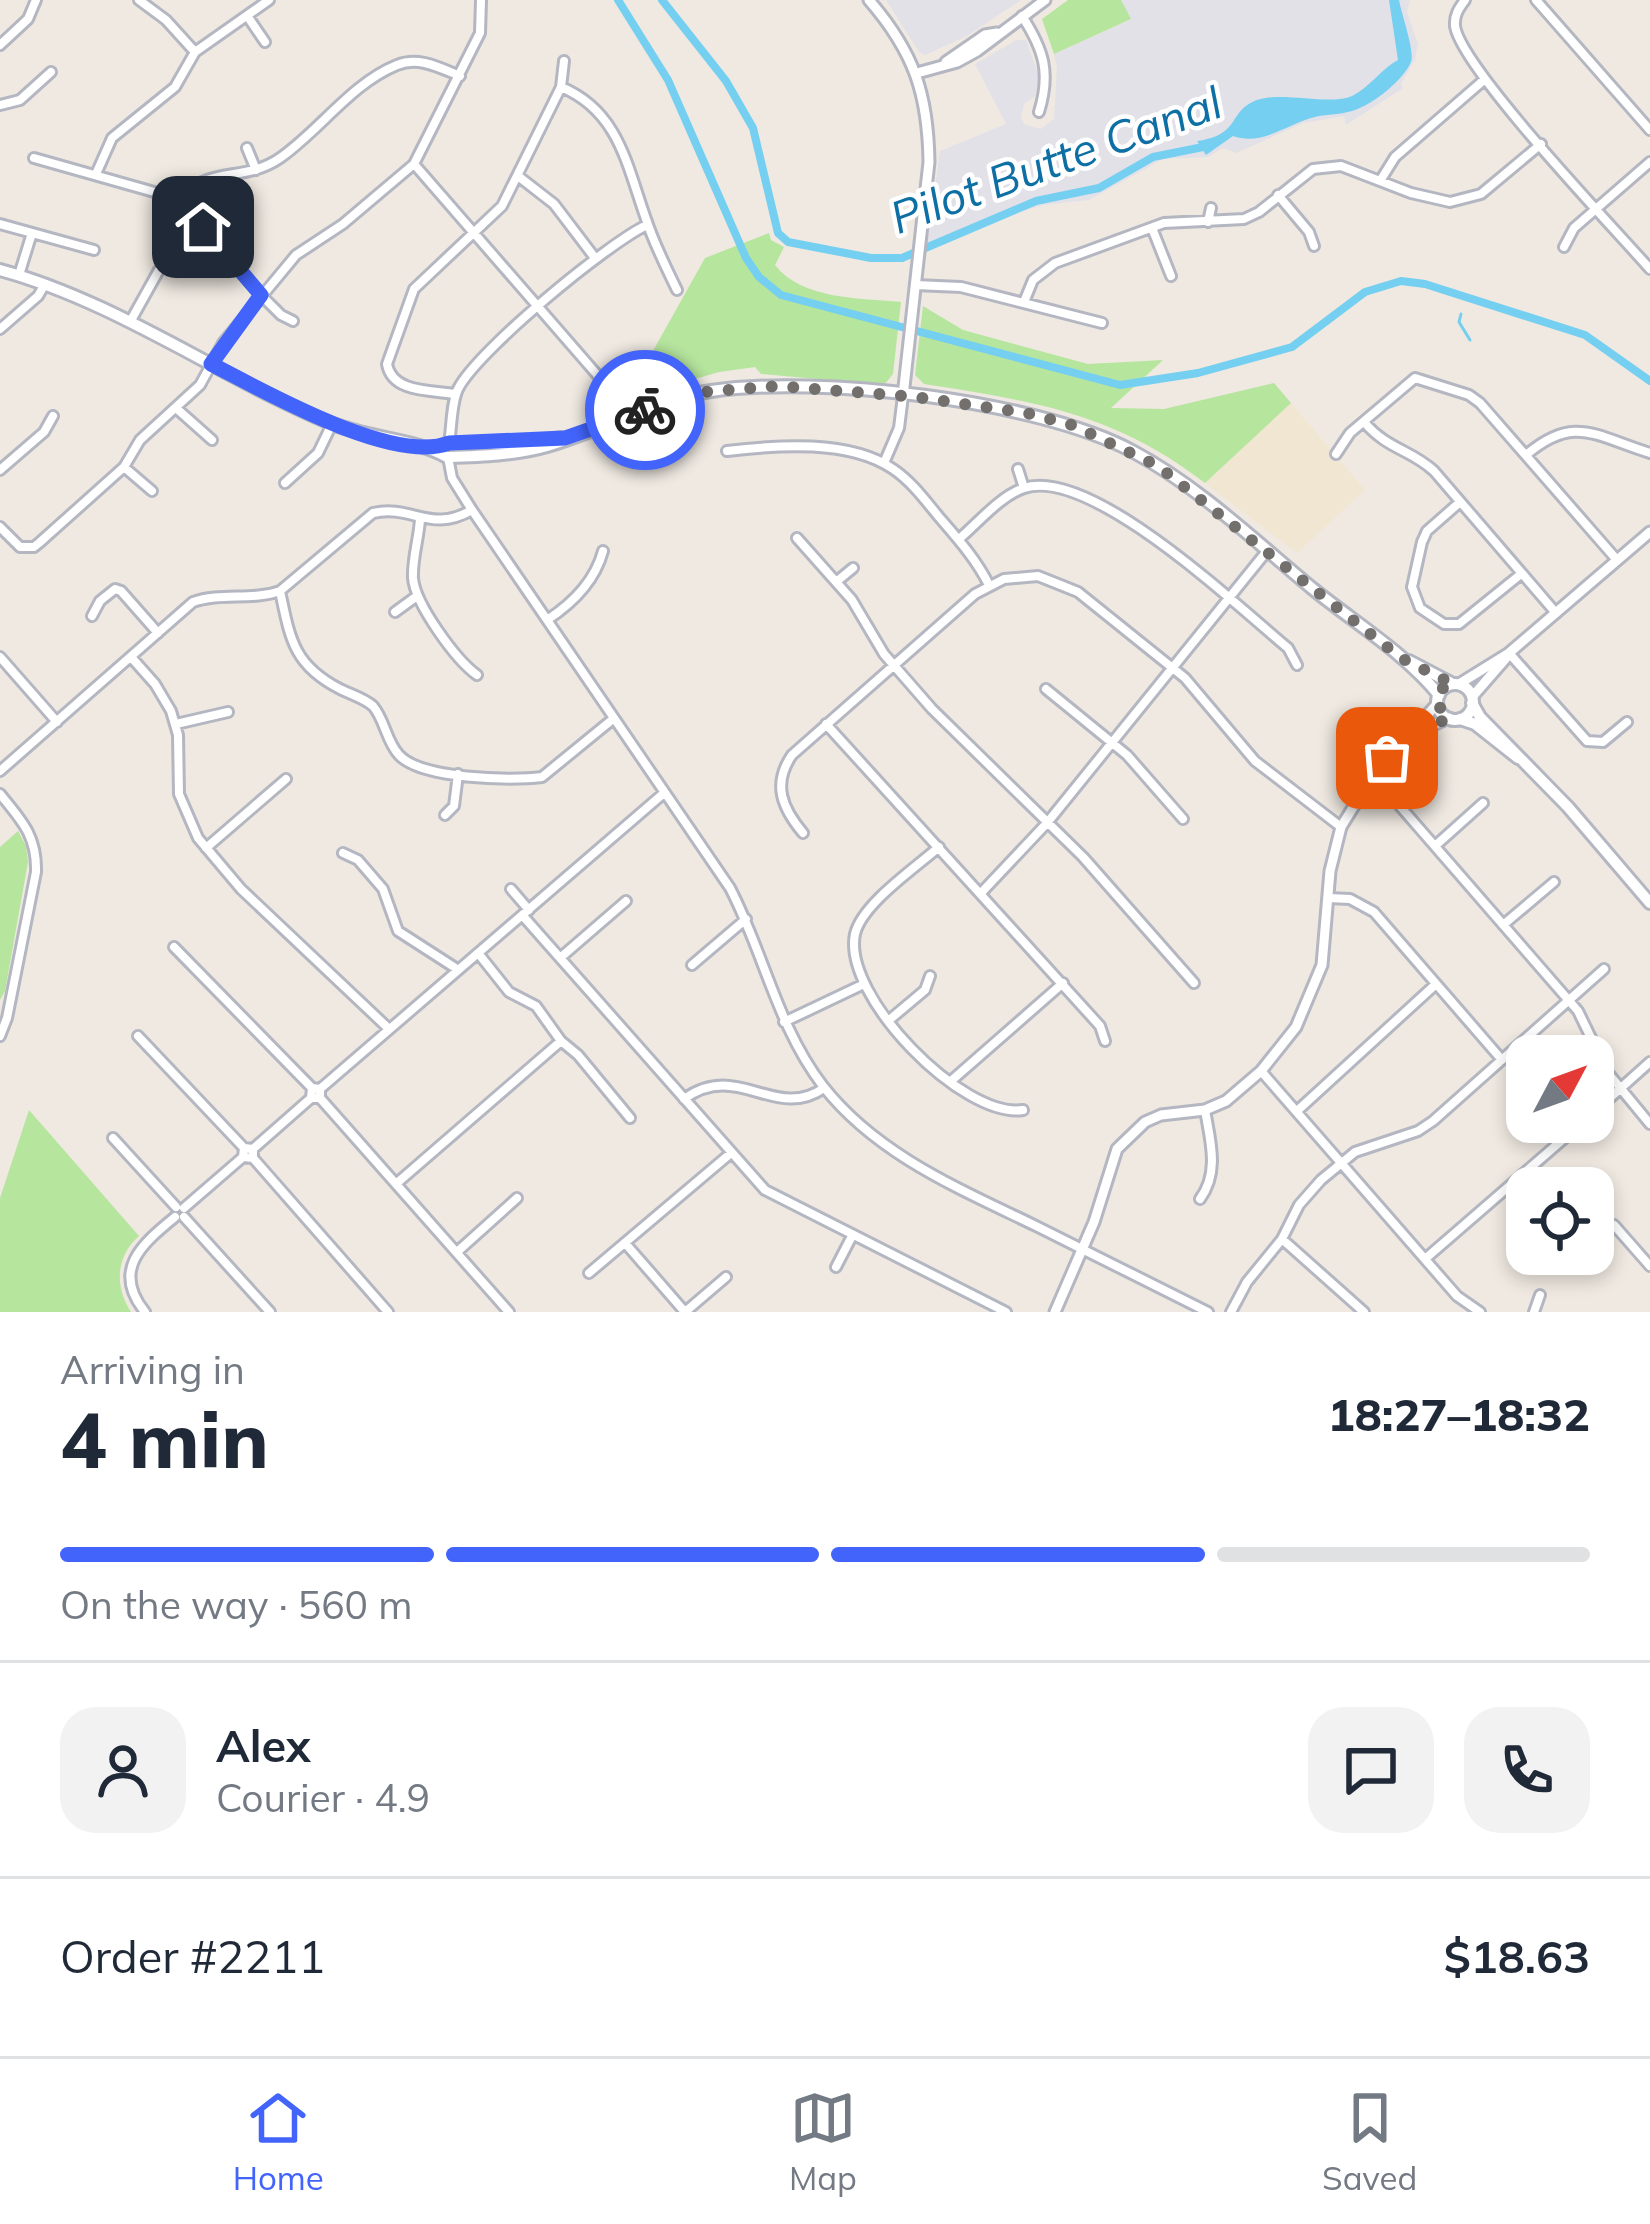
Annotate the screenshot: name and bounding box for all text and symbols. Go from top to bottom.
water label: Pilot Butte Canal [882,73,1229,245]
pin [152,176,254,278]
icon: home [170,194,236,260]
courier [585,350,705,470]
icon: bike [612,377,678,443]
pin [1336,707,1438,809]
icon: bag [1354,725,1420,791]
north arrow [1506,1035,1614,1143]
map controls [1506,1035,1614,1275]
button: locate [1506,1167,1614,1275]
text: Arriving in [60,1345,245,1394]
text: 18:27–18:32 [1328,1386,1590,1442]
text: 4 min [60,1390,269,1488]
text: On the way · 560 m [60,1580,412,1629]
button: person [60,1707,186,1833]
button: chat [1308,1707,1434,1833]
button: phone [1464,1707,1590,1833]
text: Alex [216,1717,311,1773]
text: Courier · 4.9 [216,1773,430,1822]
text: Order #2211 [60,1928,325,1984]
text: $18.63 [1444,1928,1590,1984]
tab: Home [233,2085,324,2198]
tab: Map [789,2085,857,2198]
tab: Saved [1322,2085,1417,2198]

